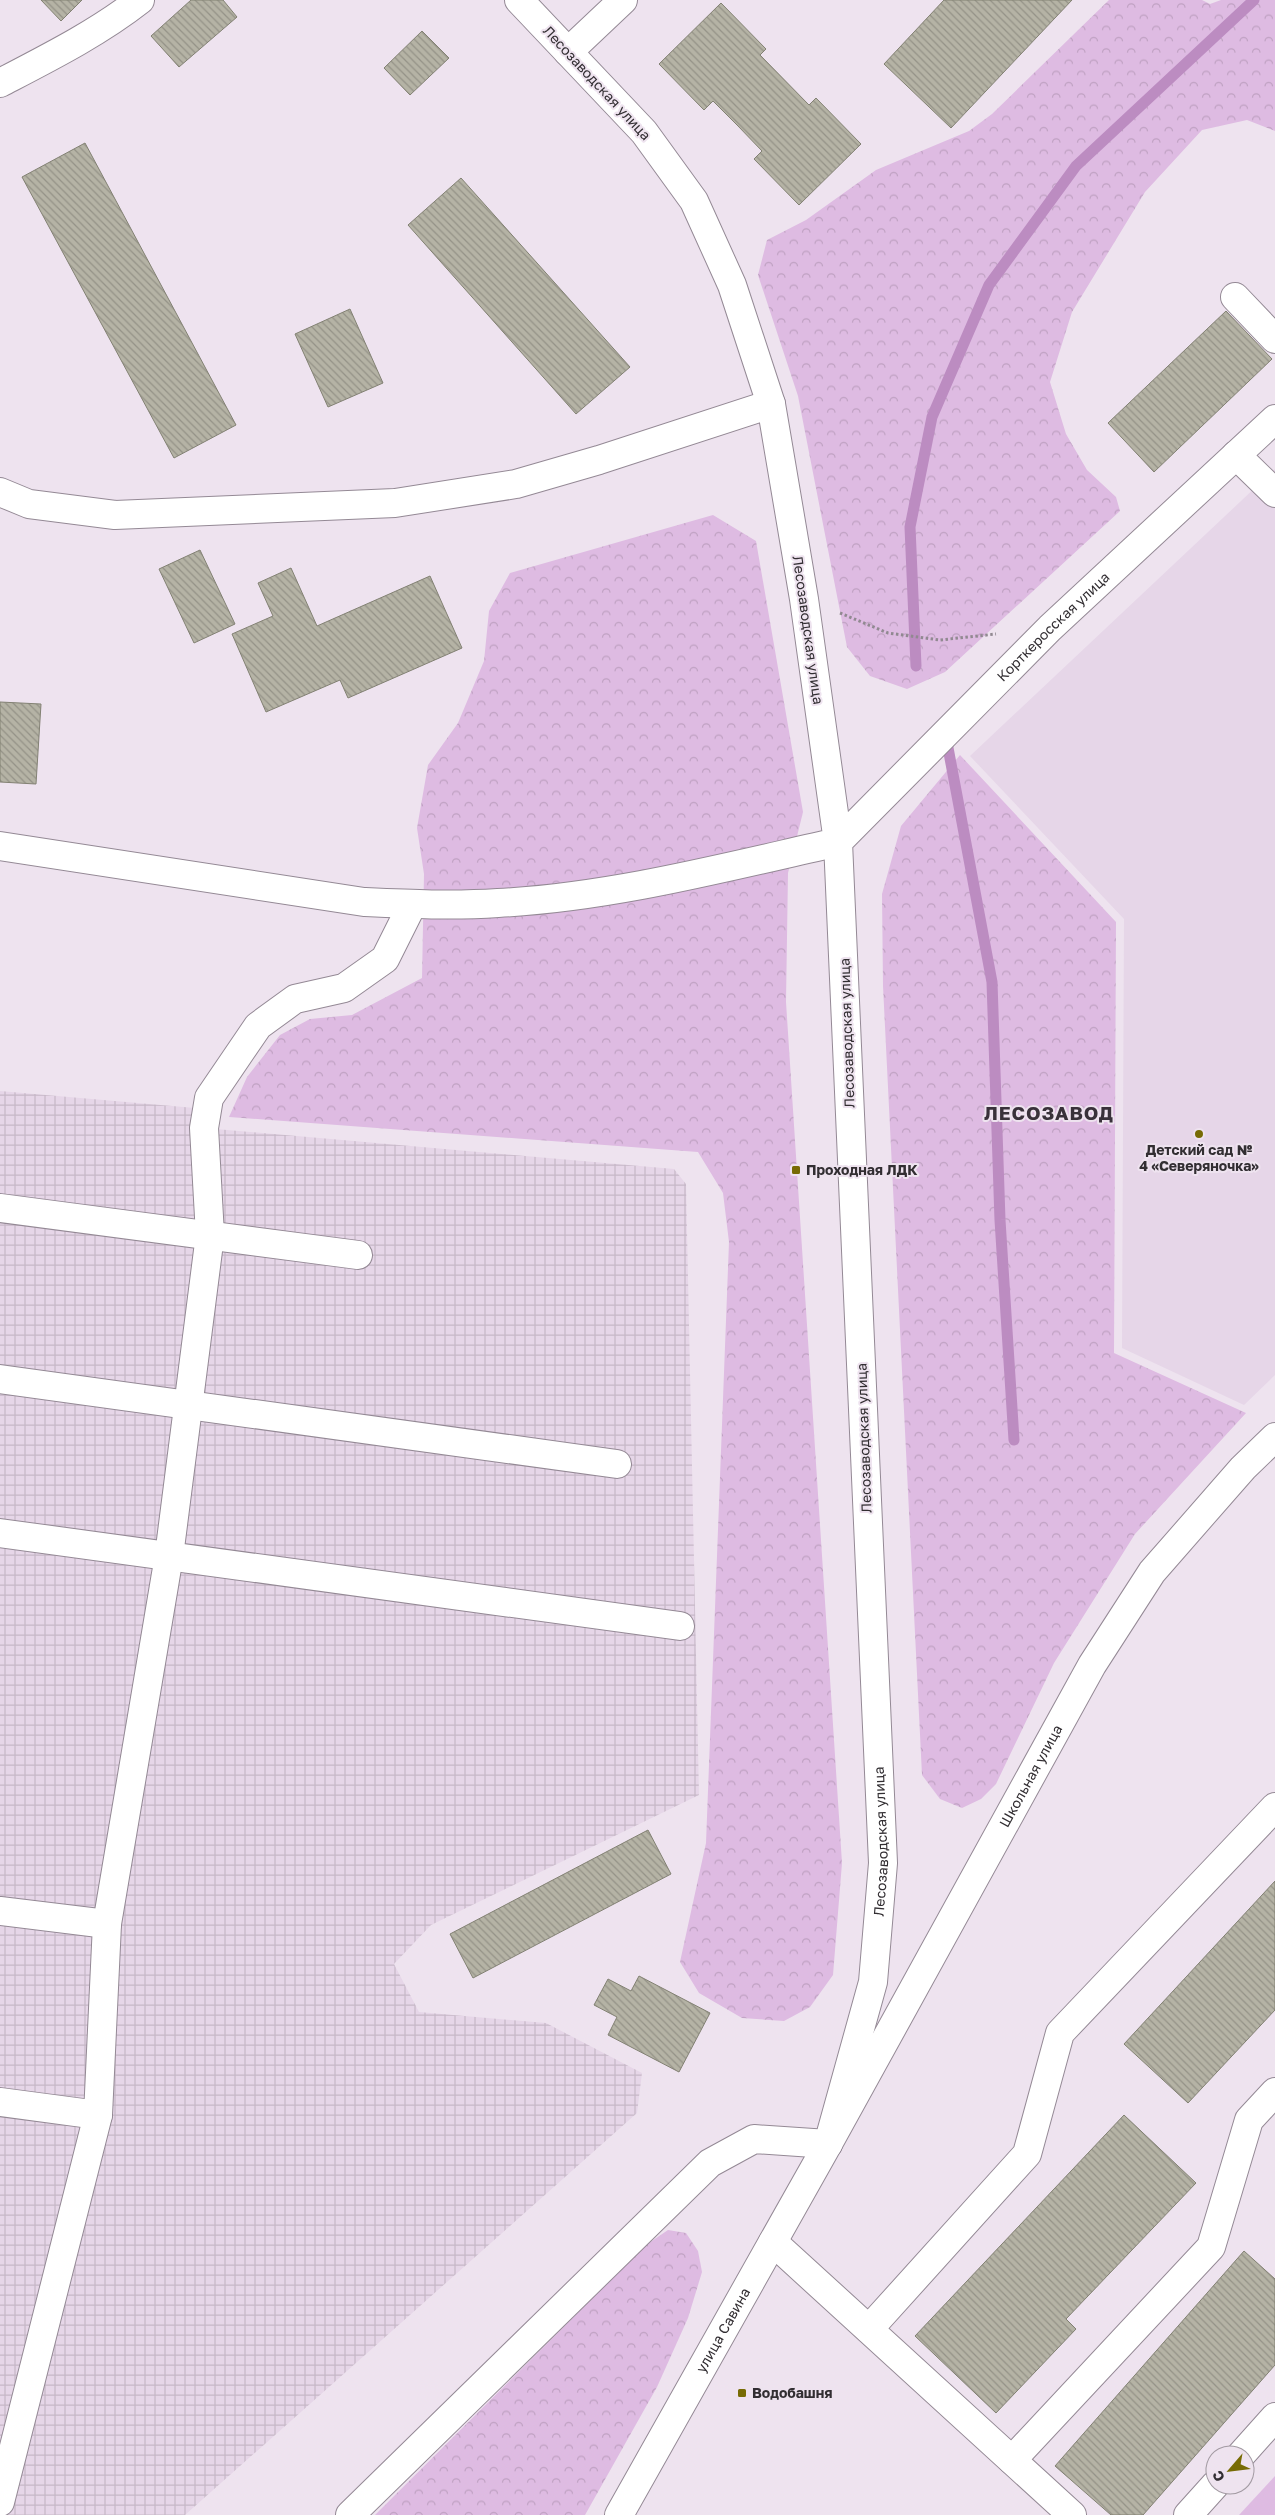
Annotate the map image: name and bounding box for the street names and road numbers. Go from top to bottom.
street label: Лесозаводская улица [540,22,655,143]
street label: Лесозаводская улица [790,554,827,705]
street label: Корткеросская улица [993,568,1113,685]
street label: Лесозаводская улица [835,958,858,1108]
street label: Лесозаводская улица [852,1363,875,1513]
street label: Школьная улица [995,1722,1065,1830]
street label: Лесозаводская улица [870,1766,891,1917]
street label: улица Савина [692,2285,753,2376]

